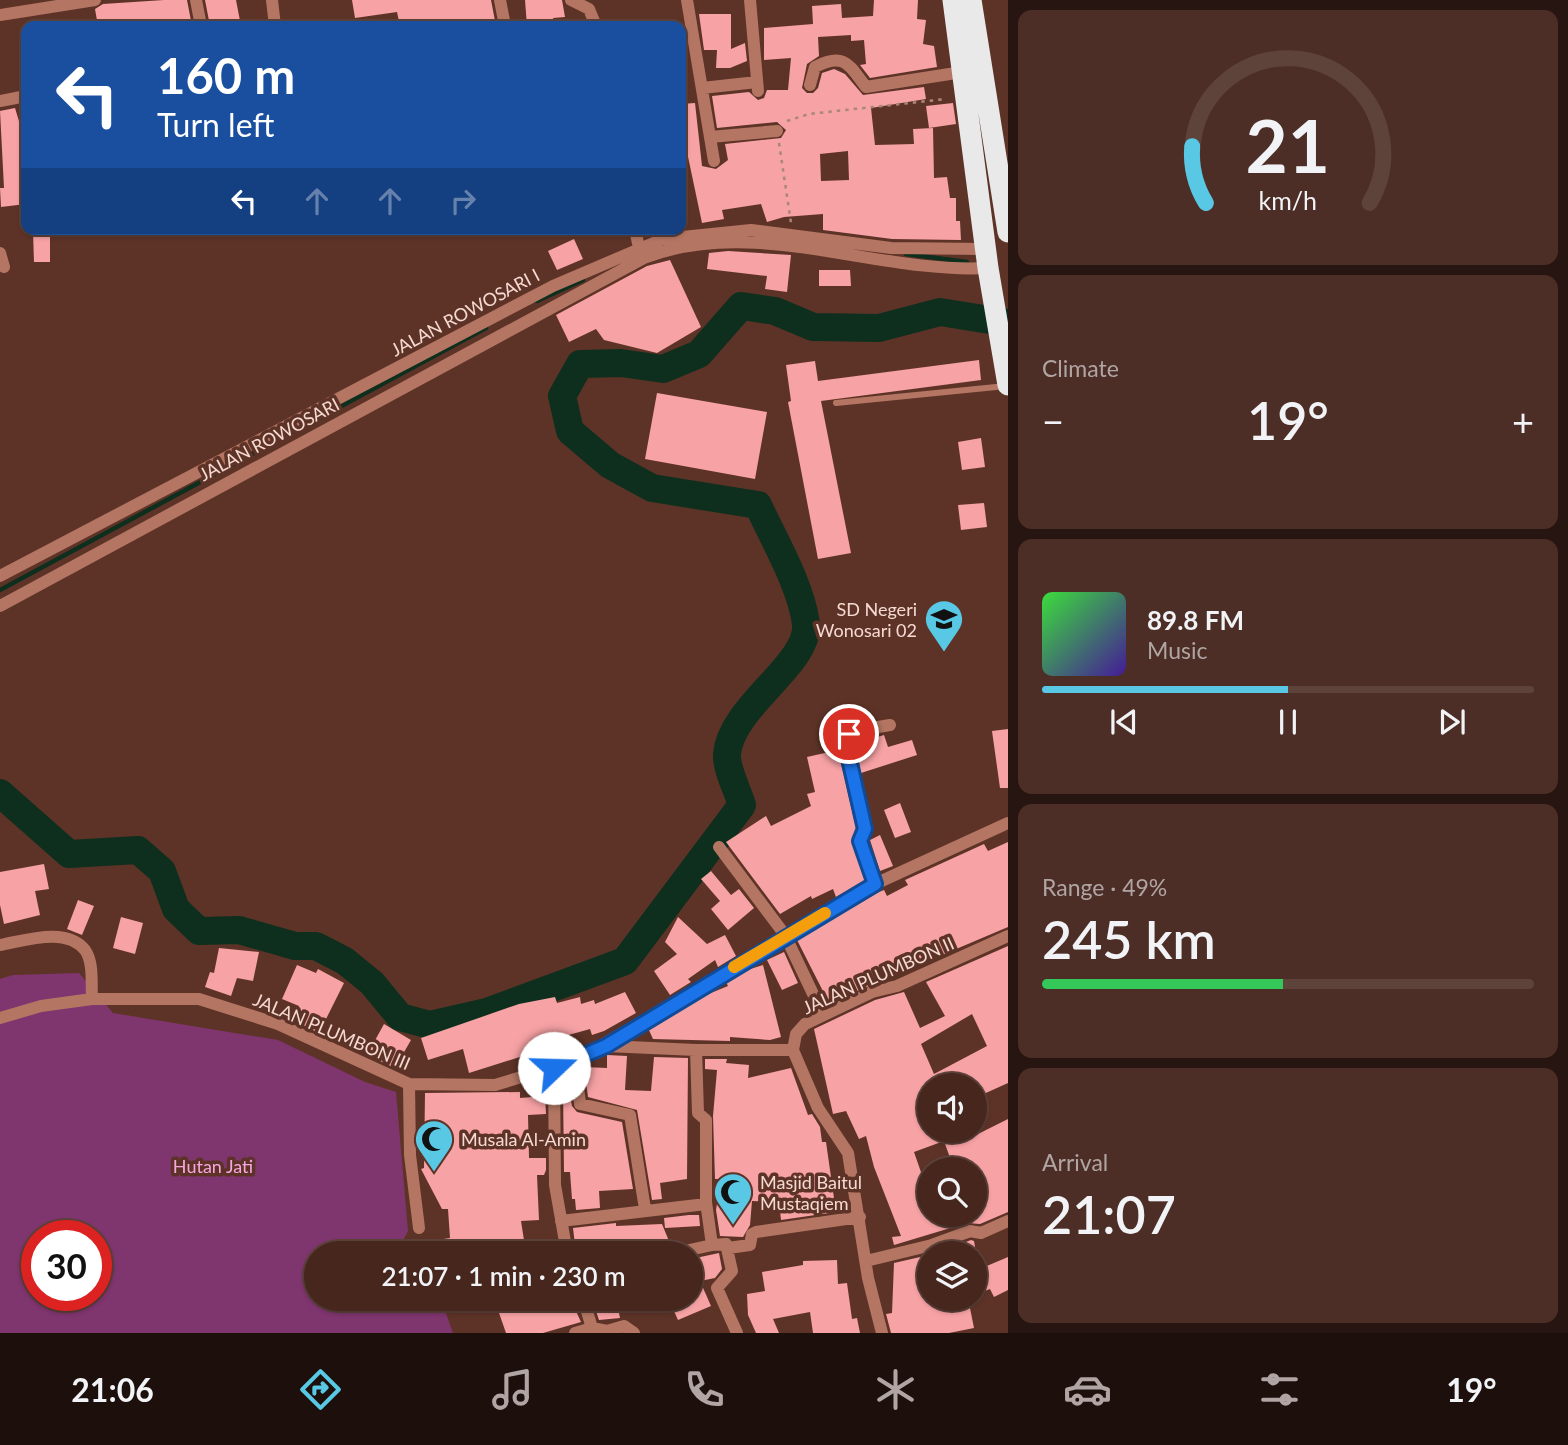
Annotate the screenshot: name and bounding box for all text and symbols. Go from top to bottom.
text: 160 m [157,46,295,104]
icon: left [42,49,133,140]
text: 21 [1246,102,1330,190]
text: Turn left [157,105,274,144]
icon: left [225,182,263,220]
icon: ahead [298,182,336,220]
icon: ahead [371,182,409,220]
icon: right [444,182,482,220]
text: km/h [1259,185,1317,215]
street label: JALAN ROWOSARI I [387,263,543,361]
text: Climate [1042,354,1119,382]
text: 19° [1247,389,1329,451]
street label: JALAN ROWOSARI [195,393,343,485]
text: − [1042,398,1064,444]
text: + [1512,398,1534,444]
place label: SD Negeri Wonosari 02 [816,598,917,641]
school or university icon: SD Negeri Wonosari 02 [923,598,965,653]
text: 89.8 FM [1147,604,1244,636]
text: Music [1147,636,1207,664]
icon: previous [1105,703,1143,741]
icon: pause [1269,703,1307,741]
icon: next [1433,703,1471,741]
pin [819,704,879,764]
icon: arrive [830,715,868,753]
text: Range · 49% [1042,873,1167,901]
text: 245 km [1042,908,1216,970]
street label: JALAN PLUMBON II [799,932,957,1018]
street label: JALAN PLUMBON III [250,988,414,1074]
position arrow [517,1031,591,1105]
map controls [917,1073,987,1311]
button: sound [917,1073,987,1143]
mosque icon: Musala Al-Amin [413,1118,455,1173]
place label: Musala Al-Amin [461,1128,586,1150]
text: Arrival [1042,1148,1108,1176]
park label: Hutan Jati [173,1155,253,1177]
button: search [917,1157,987,1227]
mosque icon: Masjid Baitul Mustaqiem [712,1171,754,1226]
place label: Masjid Baitul Mustaqiem [760,1171,862,1214]
text: 21:07 [1042,1183,1176,1245]
speed limit sign: 30 [21,1220,112,1311]
button: layers [917,1241,987,1311]
text: 21:07 · 1 min · 230 m [381,1260,626,1292]
icon: directions [296,1365,345,1414]
icon: music [488,1365,537,1414]
icon: phone [680,1365,729,1414]
icon: climate [871,1365,920,1414]
icon: car [1063,1365,1112,1414]
icon: filters [1255,1365,1304,1414]
text: 21:06 [71,1370,154,1409]
text: 19° [1446,1370,1497,1409]

